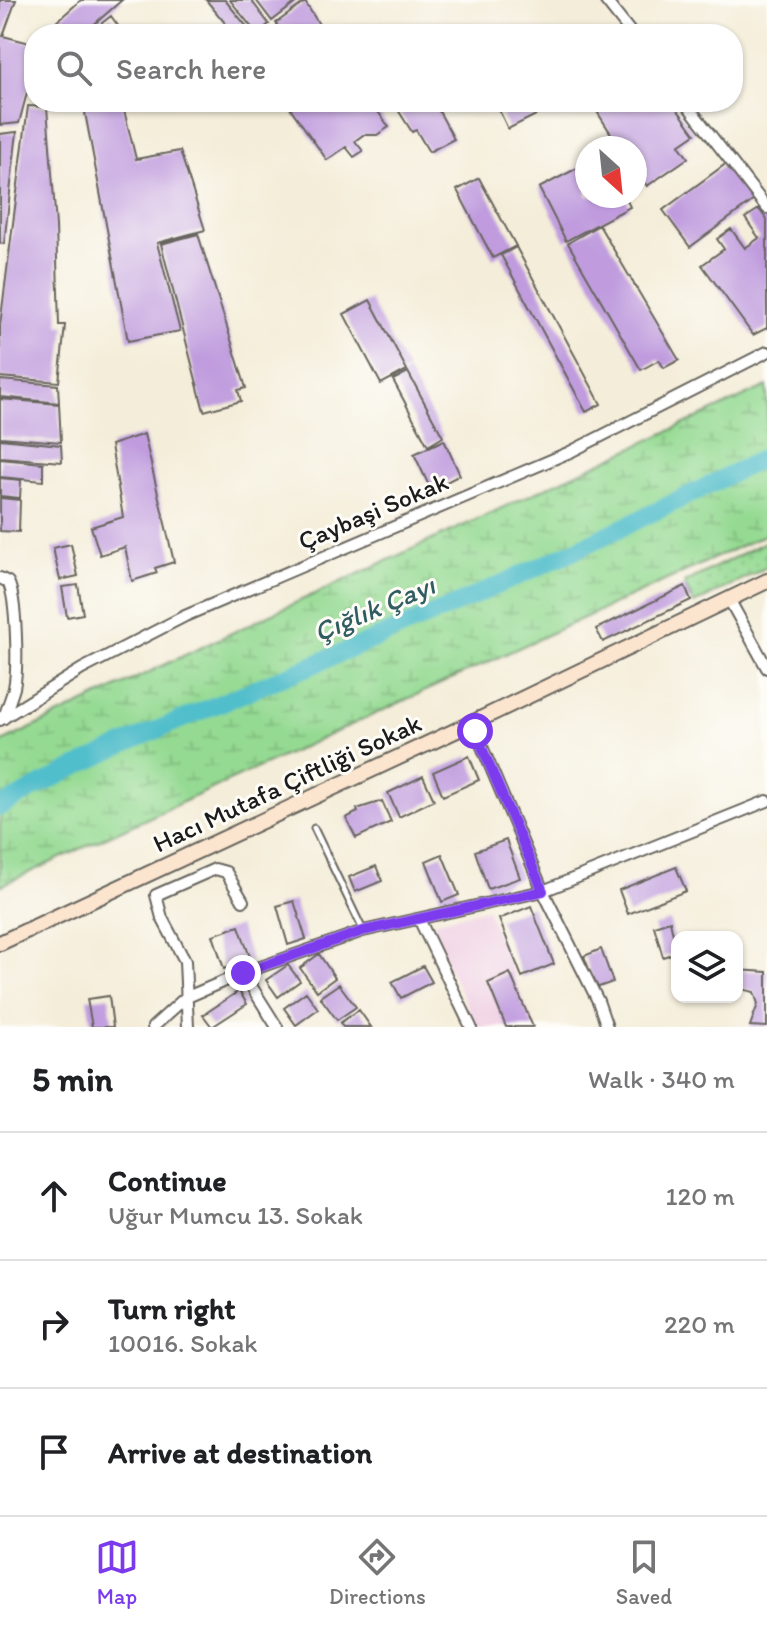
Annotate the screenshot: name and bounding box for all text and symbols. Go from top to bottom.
search box [24,24,743,112]
icon: search [52,46,96,90]
text: Search here [116,50,266,87]
north arrow [575,136,647,208]
street label: Çaybaşi Sokak [293,465,453,557]
water label: Çığlık Çayı [308,567,441,649]
street label: Hacı Mutafa Çiftliği Sokak [148,707,426,859]
route start [457,713,493,749]
map controls [671,931,743,1003]
button: layers [671,931,743,1003]
route end [225,955,261,991]
text: 5 min [32,1059,113,1100]
text: Walk · 340 m [588,1063,735,1095]
text: Continue [108,1162,227,1199]
icon: ahead [32,1174,76,1218]
text: 120 m [666,1180,735,1212]
text: Uğur Mumcu 13. Sokak [108,1199,363,1231]
text: Turn right [108,1290,236,1327]
icon: right [32,1302,76,1346]
text: 220 m [664,1308,735,1340]
text: 10016. Sokak [108,1327,258,1359]
icon: arrive [32,1430,76,1474]
text: Arrive at destination [108,1434,372,1471]
tab: Map [95,1535,139,1610]
tab: Directions [329,1535,426,1610]
tab: Saved [616,1535,672,1610]

